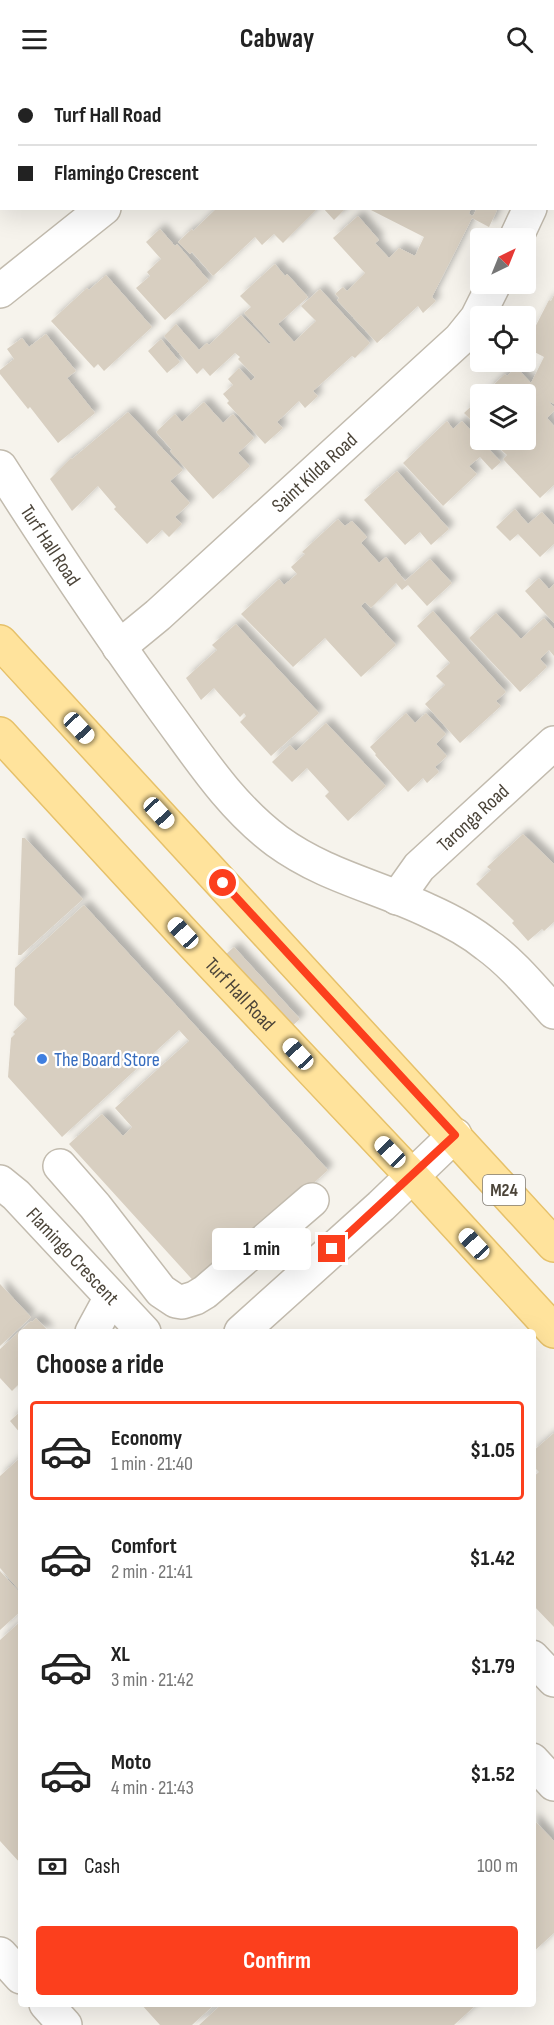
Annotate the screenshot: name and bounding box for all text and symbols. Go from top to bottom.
icon: menu [18,23,51,56]
text: Cabway [240,23,314,55]
icon: search [503,23,536,56]
text: Turf Hall Road [54,102,161,129]
text: Flamingo Crescent [54,160,199,187]
north arrow [470,228,536,294]
map controls [470,228,536,450]
button: locate [470,306,536,372]
button: layers [470,384,536,450]
street label: Saint Kilda Road [267,428,362,518]
street label: Turf Hall Road [15,501,85,591]
car [60,709,98,747]
street label: Taronga Road [433,780,514,857]
car [140,794,178,832]
route start [209,869,236,896]
car [164,914,202,952]
street label: Turf Hall Road [199,953,280,1036]
car [279,1035,317,1073]
place label: The Board Store [54,1048,160,1072]
marker: The Board Store [35,1052,49,1066]
car [371,1133,409,1171]
road number: M24 [483,1175,525,1205]
street label: Flamingo Crescent [21,1203,124,1310]
car [455,1225,493,1263]
callout: 1 min [212,1228,311,1270]
route end [318,1235,345,1262]
text: 1 min [243,1237,280,1261]
text: Choose a ride [36,1349,164,1381]
icon: car [39,1424,93,1478]
text: Economy [111,1425,182,1452]
text: $1.05 [470,1437,515,1464]
text: 1 min · 21:40 [111,1452,193,1476]
icon: car [39,1532,93,1586]
text: Comfort [111,1533,177,1560]
text: $1.42 [470,1545,515,1572]
text: 2 min · 21:41 [111,1560,192,1584]
icon: car [39,1640,93,1694]
text: XL [111,1641,130,1668]
text: $1.79 [470,1653,515,1680]
text: 3 min · 21:42 [111,1668,194,1692]
icon: car [39,1748,93,1802]
text: Moto [111,1749,151,1776]
text: $1.52 [470,1761,515,1788]
text: 4 min · 21:43 [111,1776,194,1800]
icon: cash [36,1850,69,1883]
text: Cash [84,1853,120,1880]
text: 100 m [477,1854,518,1878]
button: Confirm [36,1926,518,1995]

